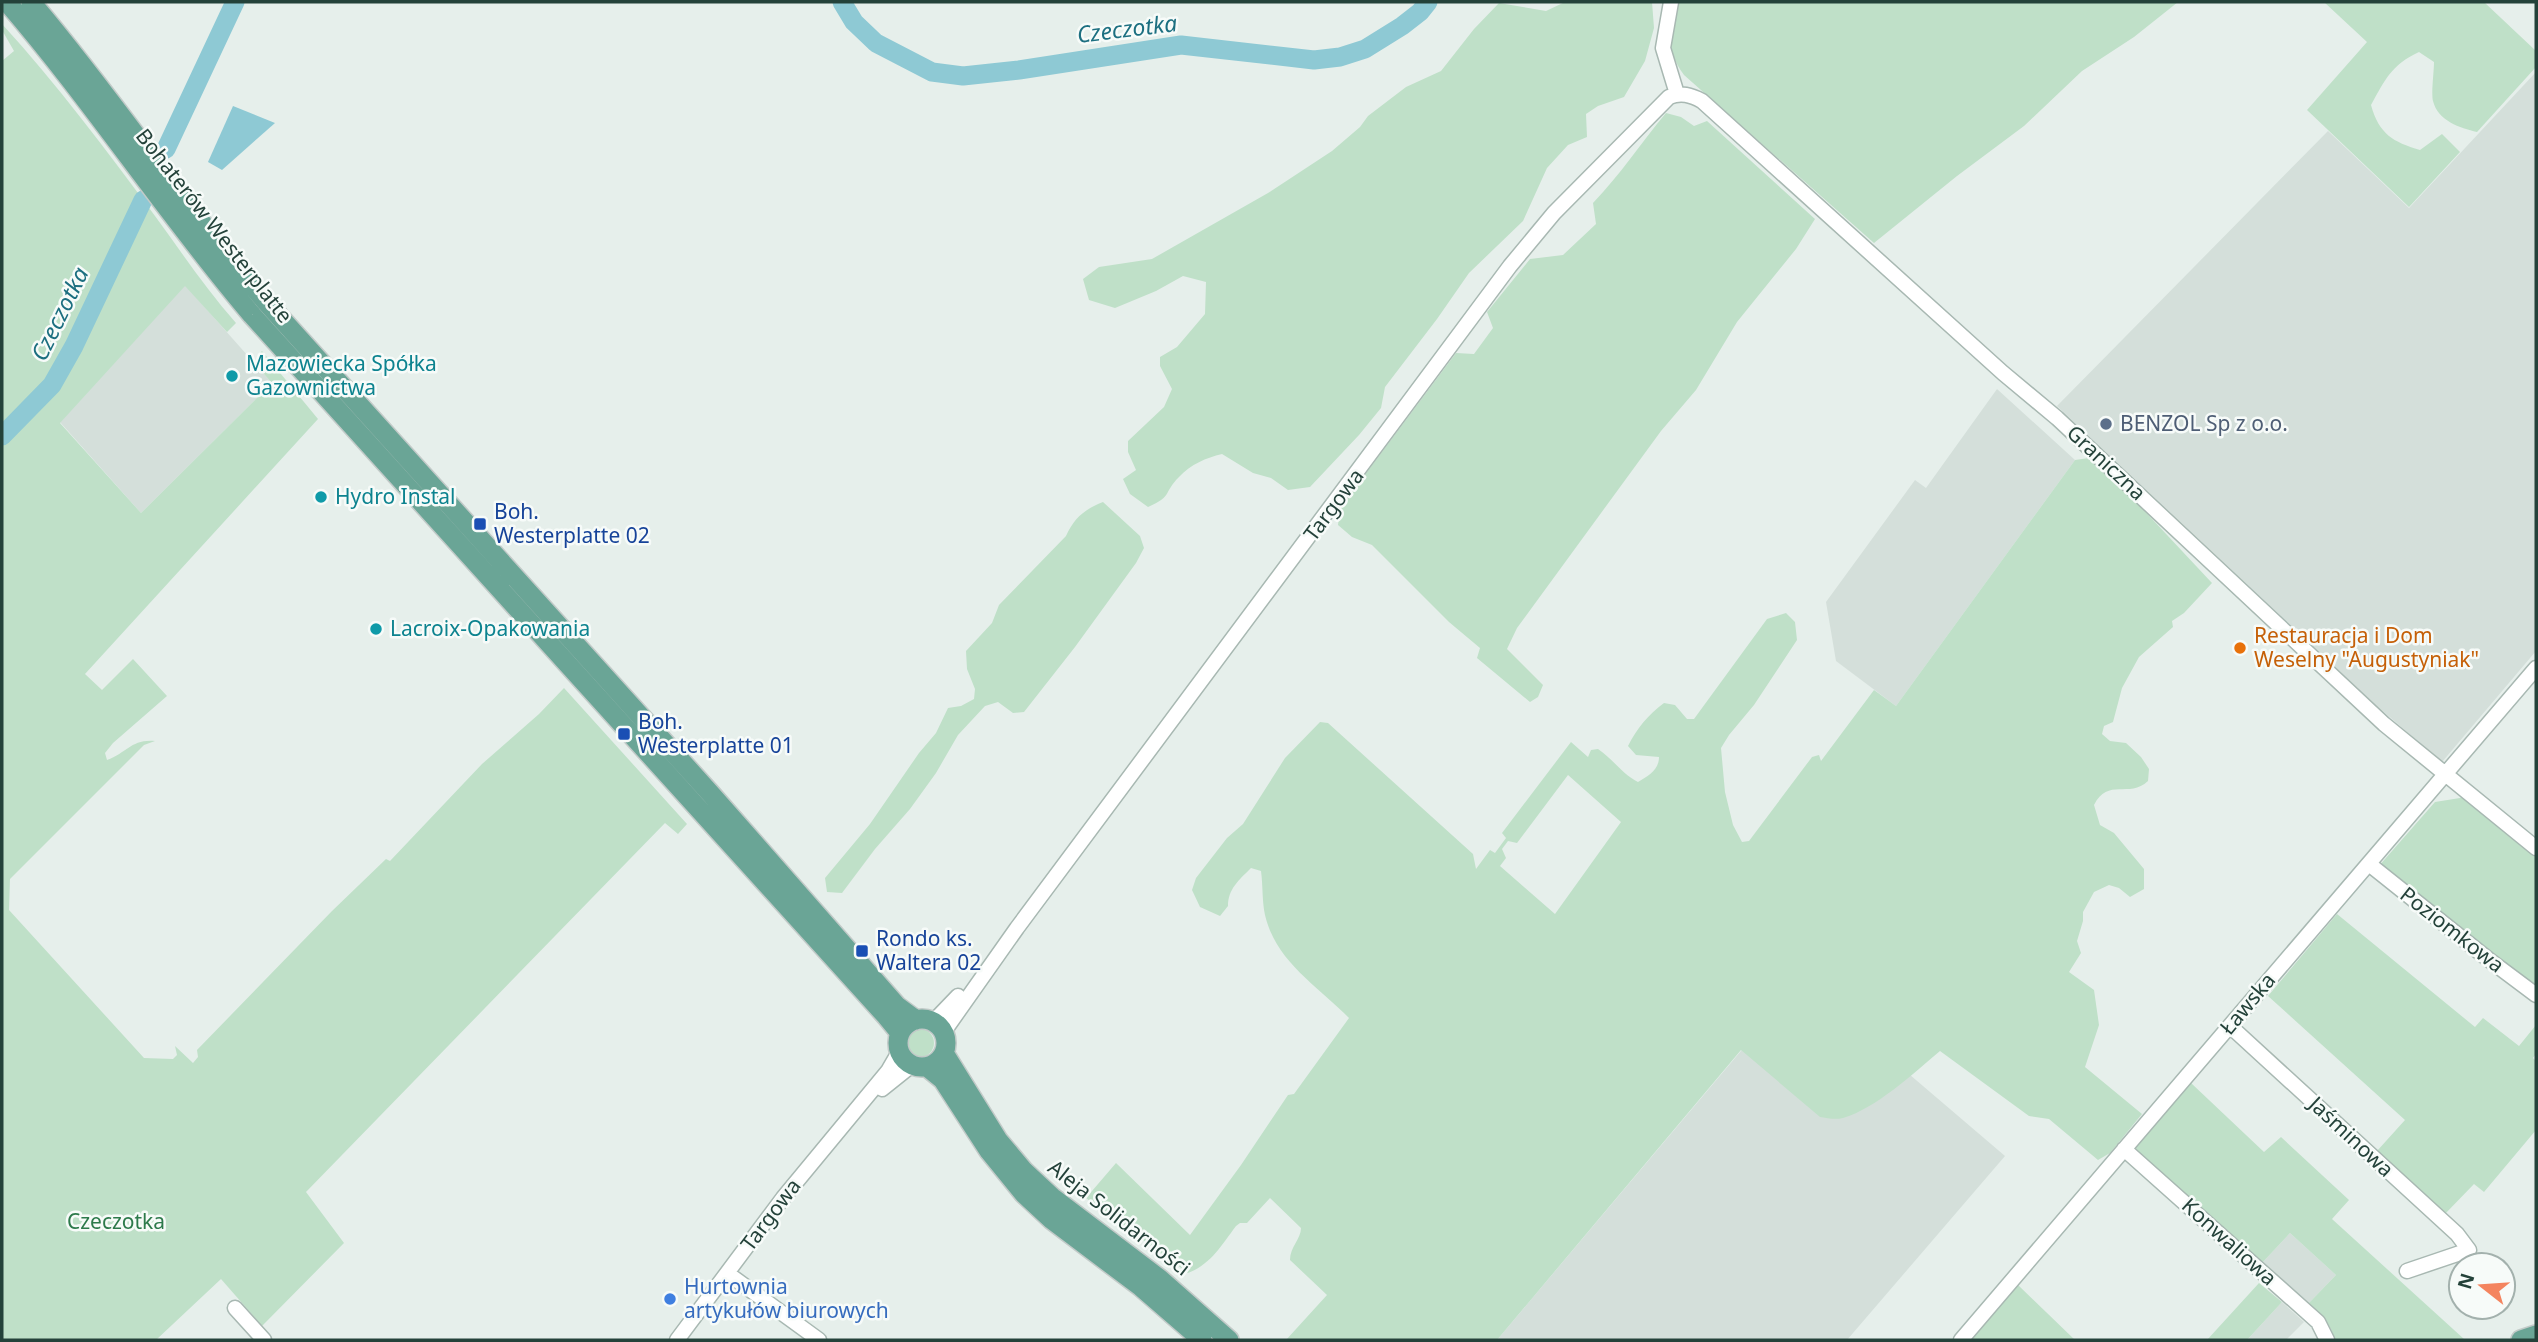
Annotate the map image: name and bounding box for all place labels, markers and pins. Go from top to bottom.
place label: Mazowiecka Spółka Gazownictwa [246,349,437,401]
marker: Mazowiecka Spółka Gazownictwa [224,368,240,384]
place label: BENZOL Sp z o.o. [2120,409,2288,437]
marker: BENZOL Sp z o.o. [2098,416,2114,432]
place label: Hydro Instal [335,482,456,510]
marker: Hydro Instal [313,489,329,505]
place label: Boh. Westerplatte 02 [494,497,650,549]
marker: Boh. Westerplatte 02 [472,516,488,532]
place label: Lacroix-Opakowania [390,614,590,642]
marker: Lacroix-Opakowania [368,621,384,637]
place label: Restauracja i Dom Weselny "Augustyniak" [2254,621,2479,673]
marker: Restauracja i Dom Weselny "Augustyniak" [2232,640,2248,656]
place label: Boh. Westerplatte 01 [638,707,794,759]
marker: Boh. Westerplatte 01 [616,726,632,742]
place label: Rondo ks. Waltera 02 [876,924,981,976]
marker: Rondo ks. Waltera 02 [854,943,870,959]
place label: Hurtownia artykułów biurowych [684,1272,889,1324]
marker: Hurtownia artykułów biurowych [662,1291,678,1307]

